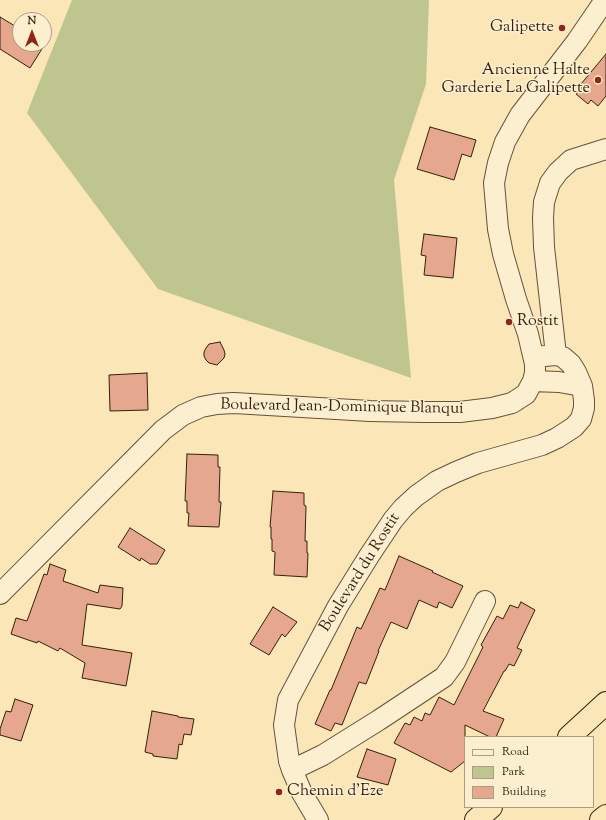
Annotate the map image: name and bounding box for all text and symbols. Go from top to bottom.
north arrow [12,12,52,52]
text: N [28,13,36,29]
place label: Galipette [490,18,554,38]
marker: Galipette [557,23,567,33]
place label: Ancienne Halte Garderie La Galipette [442,61,590,99]
marker: Ancienne Halte Garderie La Galipette [593,75,603,85]
place label: Rostit [517,312,558,332]
marker: Rostit [504,317,514,327]
street label: Boulevard Jean-Dominique Blanqui [220,396,464,420]
street label: Boulevard du Rostit [317,510,405,636]
legend [464,736,594,808]
text: Road [502,743,529,761]
text: Park [502,763,525,781]
place label: Chemin d'Eze [287,782,384,802]
text: Building [502,783,546,801]
marker: Chemin d'Eze [274,787,284,797]

